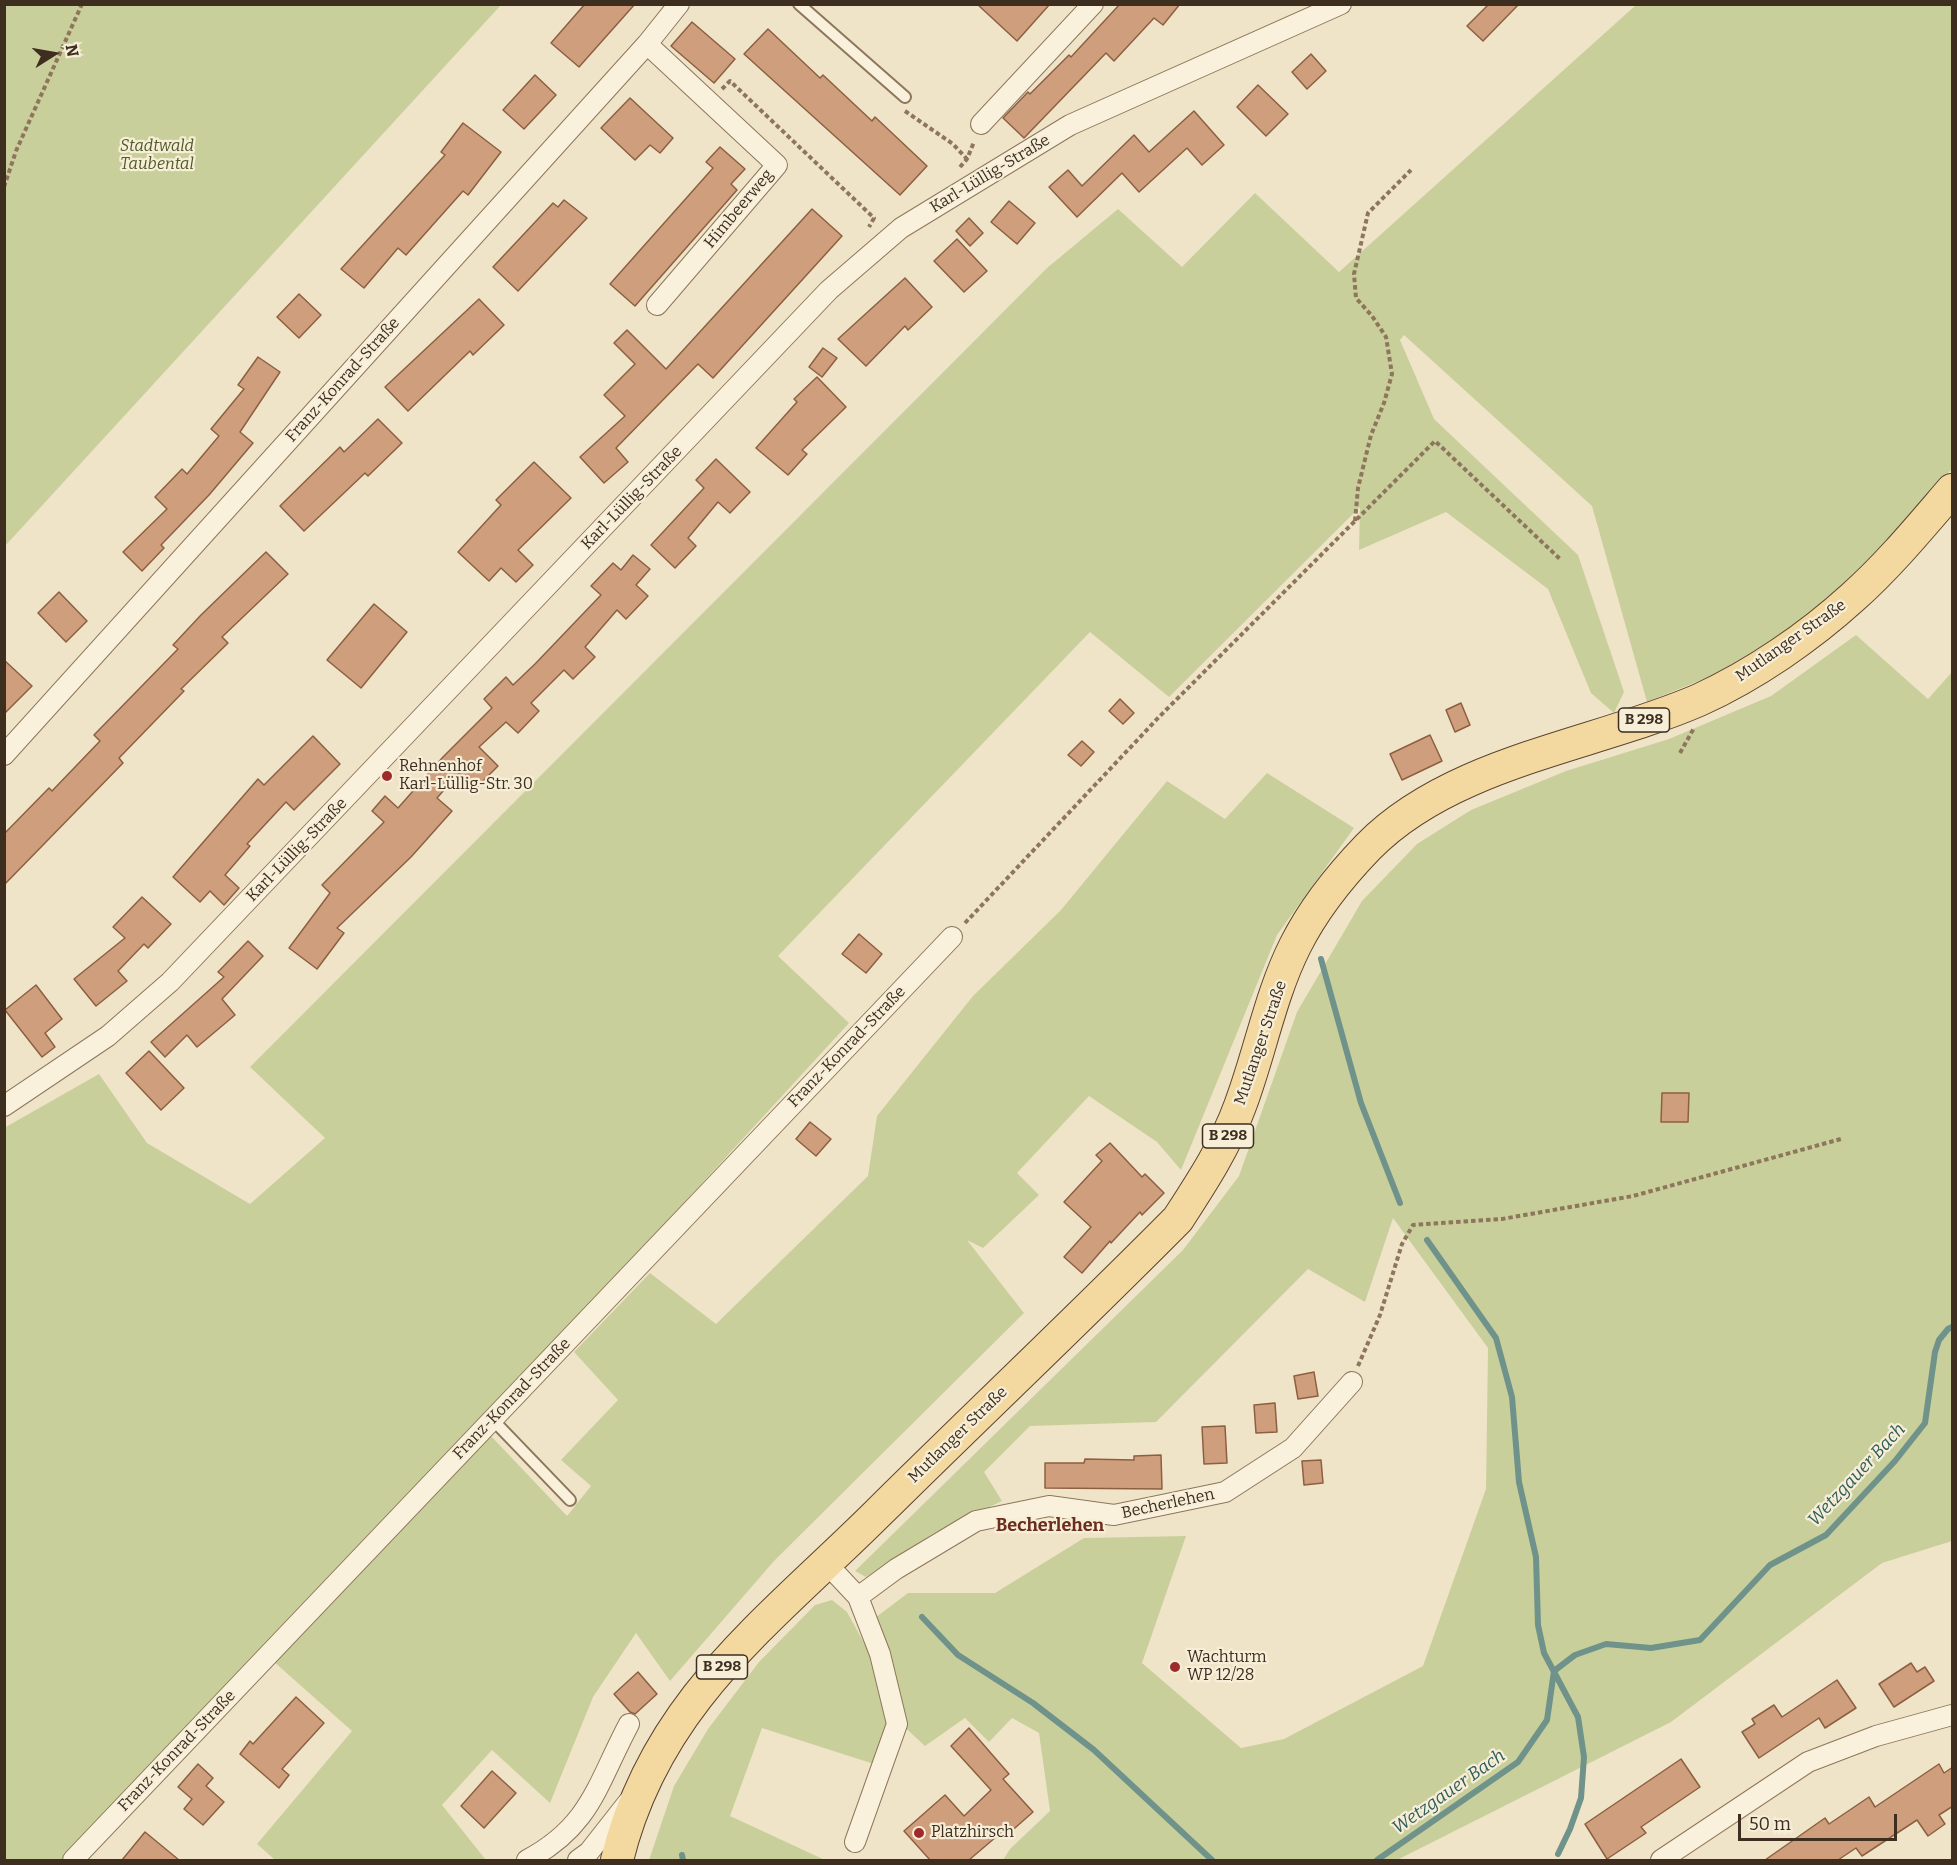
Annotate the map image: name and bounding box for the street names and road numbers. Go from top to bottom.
street label: Karl-Lüllig-Straße [927,131,1053,217]
street label: Himbeerweg [701,166,777,252]
street label: Franz-Konrad-Straße [282,314,404,446]
street label: Karl-Lüllig-Straße [578,442,686,554]
street label: Mutlanger Straße [1732,596,1850,686]
road number: B 298 [1618,708,1670,732]
street label: Karl-Lüllig-Straße [243,794,351,906]
street label: Mutlanger Straße [1231,978,1291,1108]
street label: Franz-Konrad-Straße [784,983,910,1111]
road number: B 298 [1202,1124,1254,1148]
street label: Franz-Konrad-Straße [449,1335,575,1463]
street label: Mutlanger Straße [904,1383,1012,1487]
street label: Becherlehen [1120,1485,1216,1523]
road number: B 298 [696,1655,748,1679]
street label: Franz-Konrad-Straße [114,1687,240,1815]

